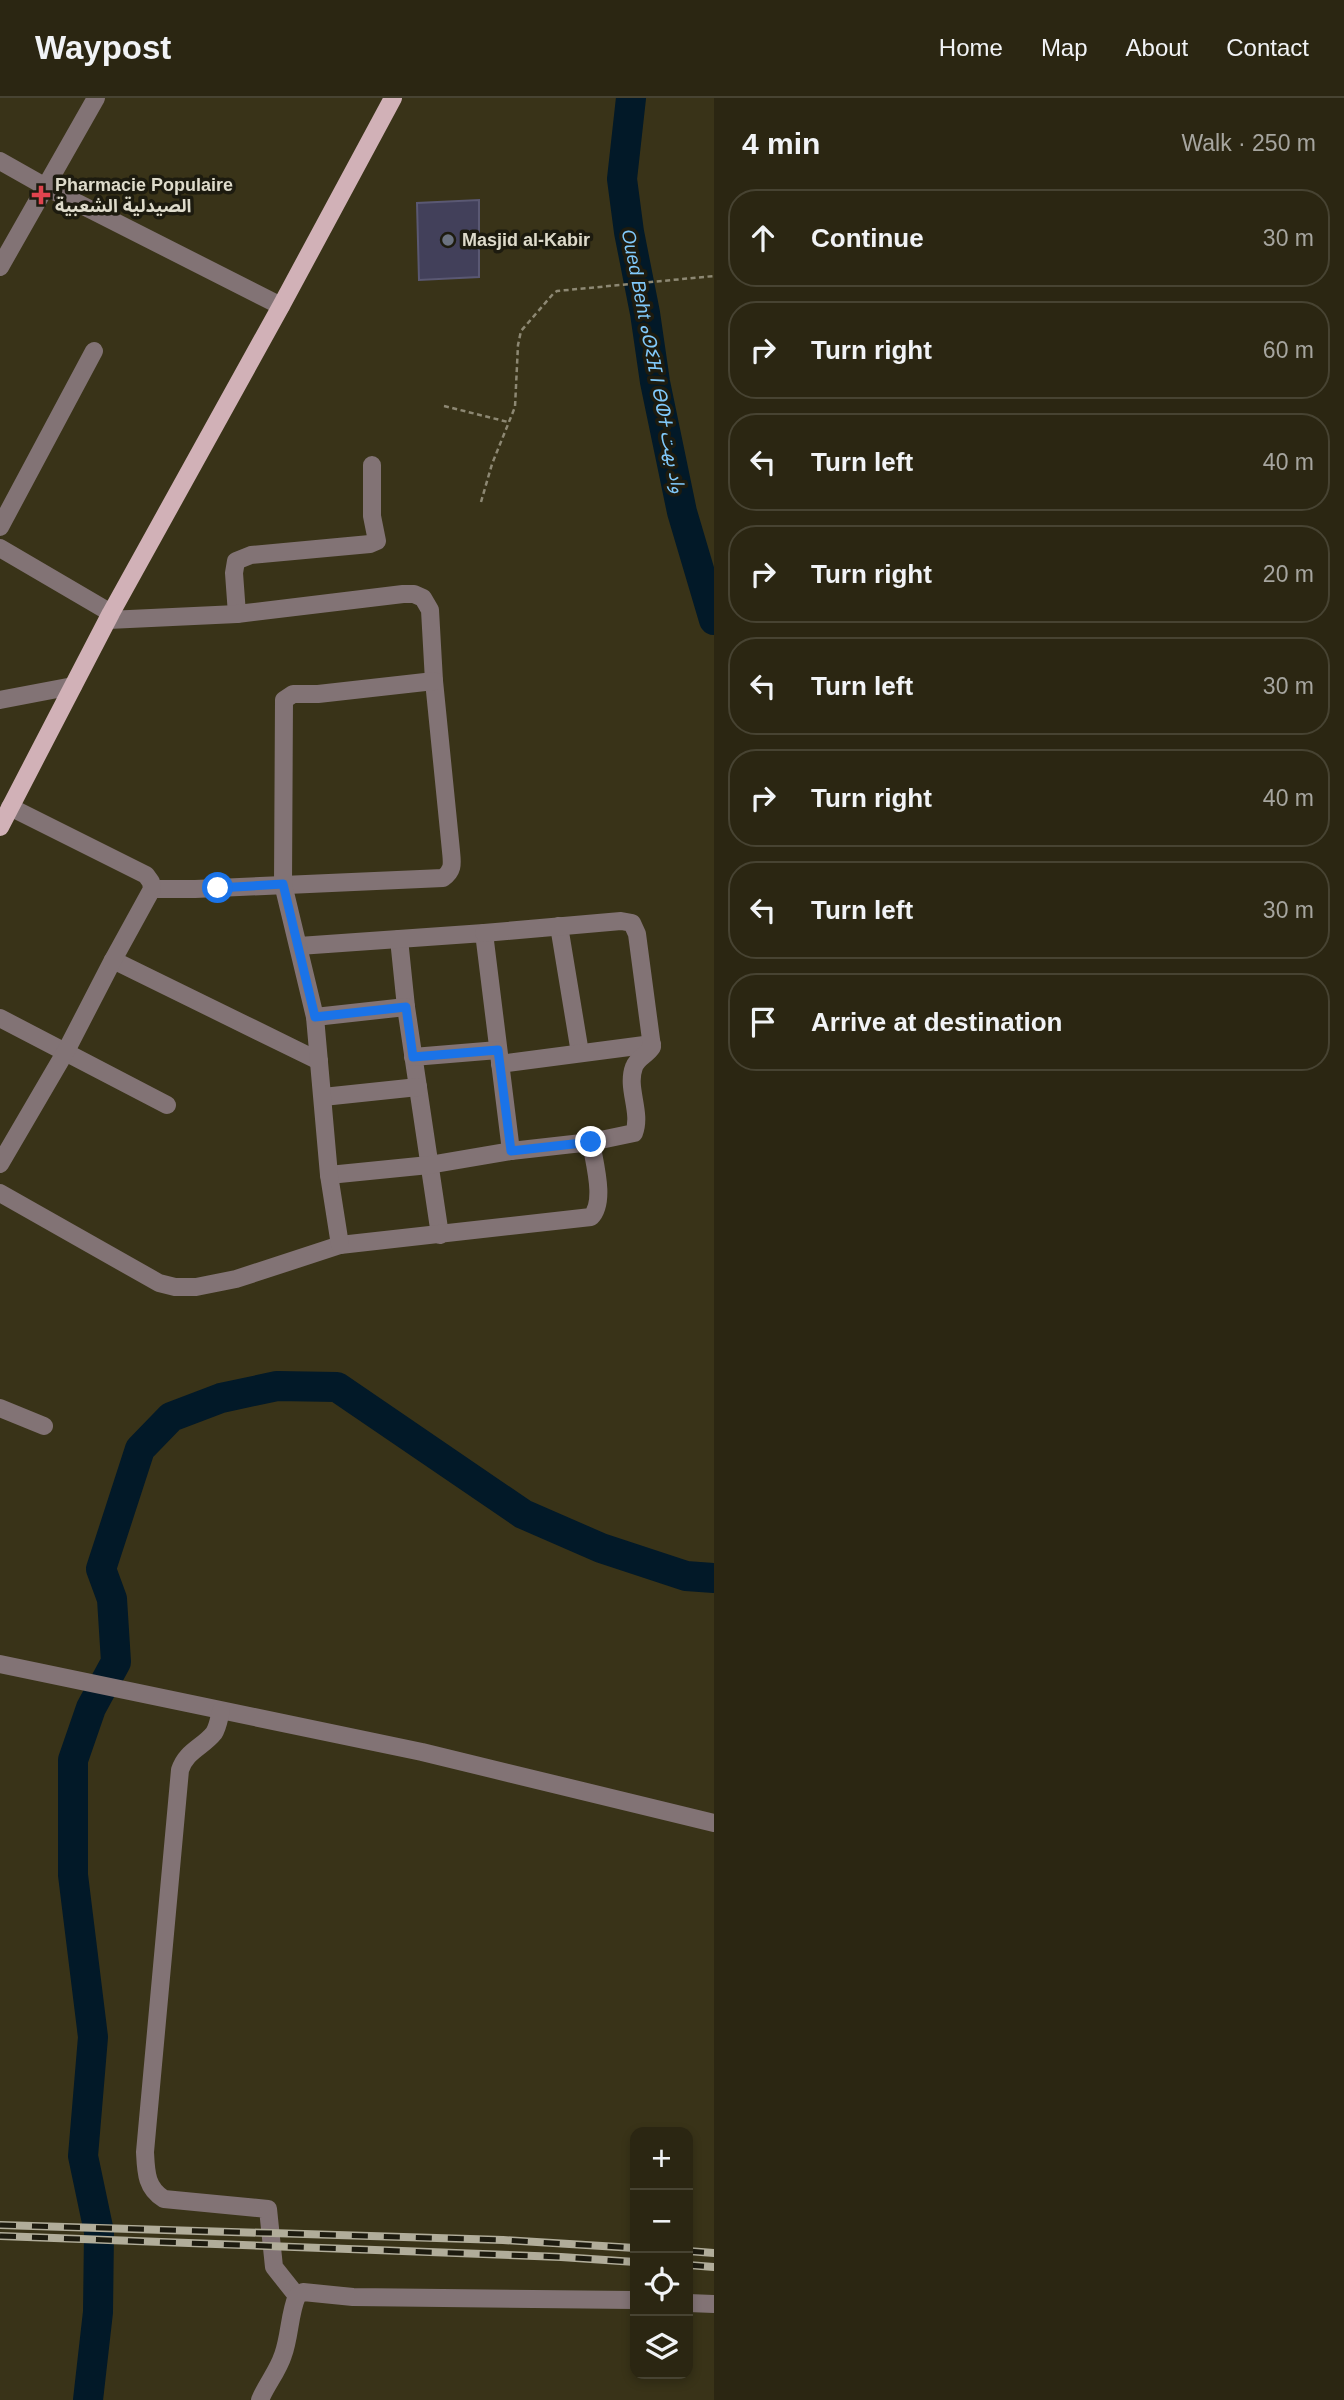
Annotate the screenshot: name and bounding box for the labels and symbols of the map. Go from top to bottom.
place label: Pharmacie Populaire الصيدلية الشعبية [55,175,233,216]
marker: Pharmacie Populaire الصيدلية الشعبية [33,187,49,203]
water label: Oued Beht ⴰⵙⵉⴼ ⵏ ⴱⵀⵜ واد بهت [617,227,690,495]
place label: Masjid al-Kabir [462,230,590,250]
marker: Masjid al-Kabir [440,232,456,248]
route start [202,872,233,903]
route end [575,1126,606,1157]

